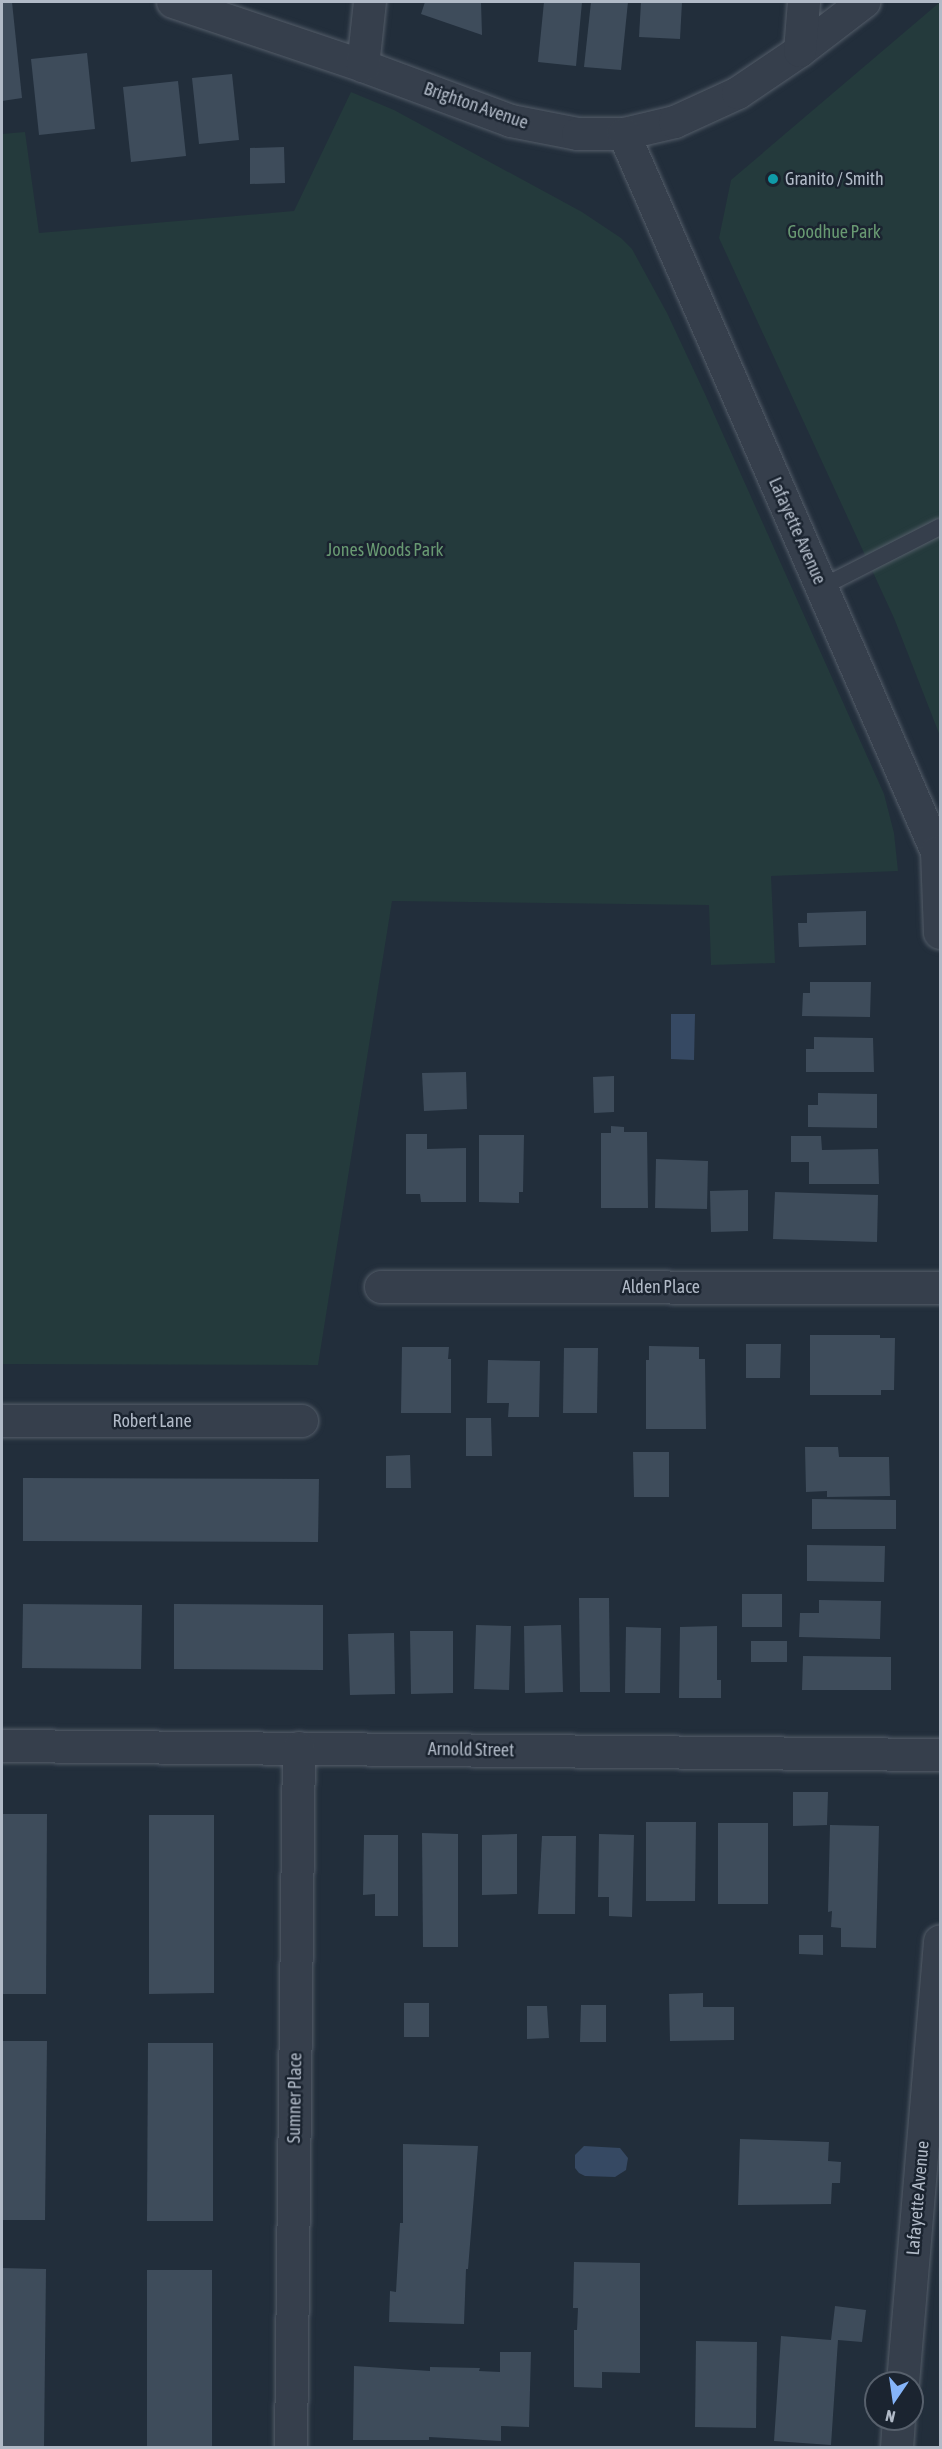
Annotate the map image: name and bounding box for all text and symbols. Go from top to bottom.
street label: Brighton Avenue [421,78,531,134]
place label: Granito / Smith [785,168,884,190]
marker: Granito / Smith [766,172,780,186]
park label: Goodhue Park [787,221,881,243]
street label: Lafayette Avenue [764,474,830,588]
park label: Jones Woods Park [327,539,443,561]
street label: Alden Place [622,1276,700,1298]
street label: Robert Lane [112,1410,192,1432]
street label: Arnold Street [428,1738,514,1762]
street label: Sumner Place [283,2052,307,2144]
street label: Lafayette Avenue [902,2140,934,2256]
north arrow [864,2371,924,2431]
text: N [884,2407,897,2426]

